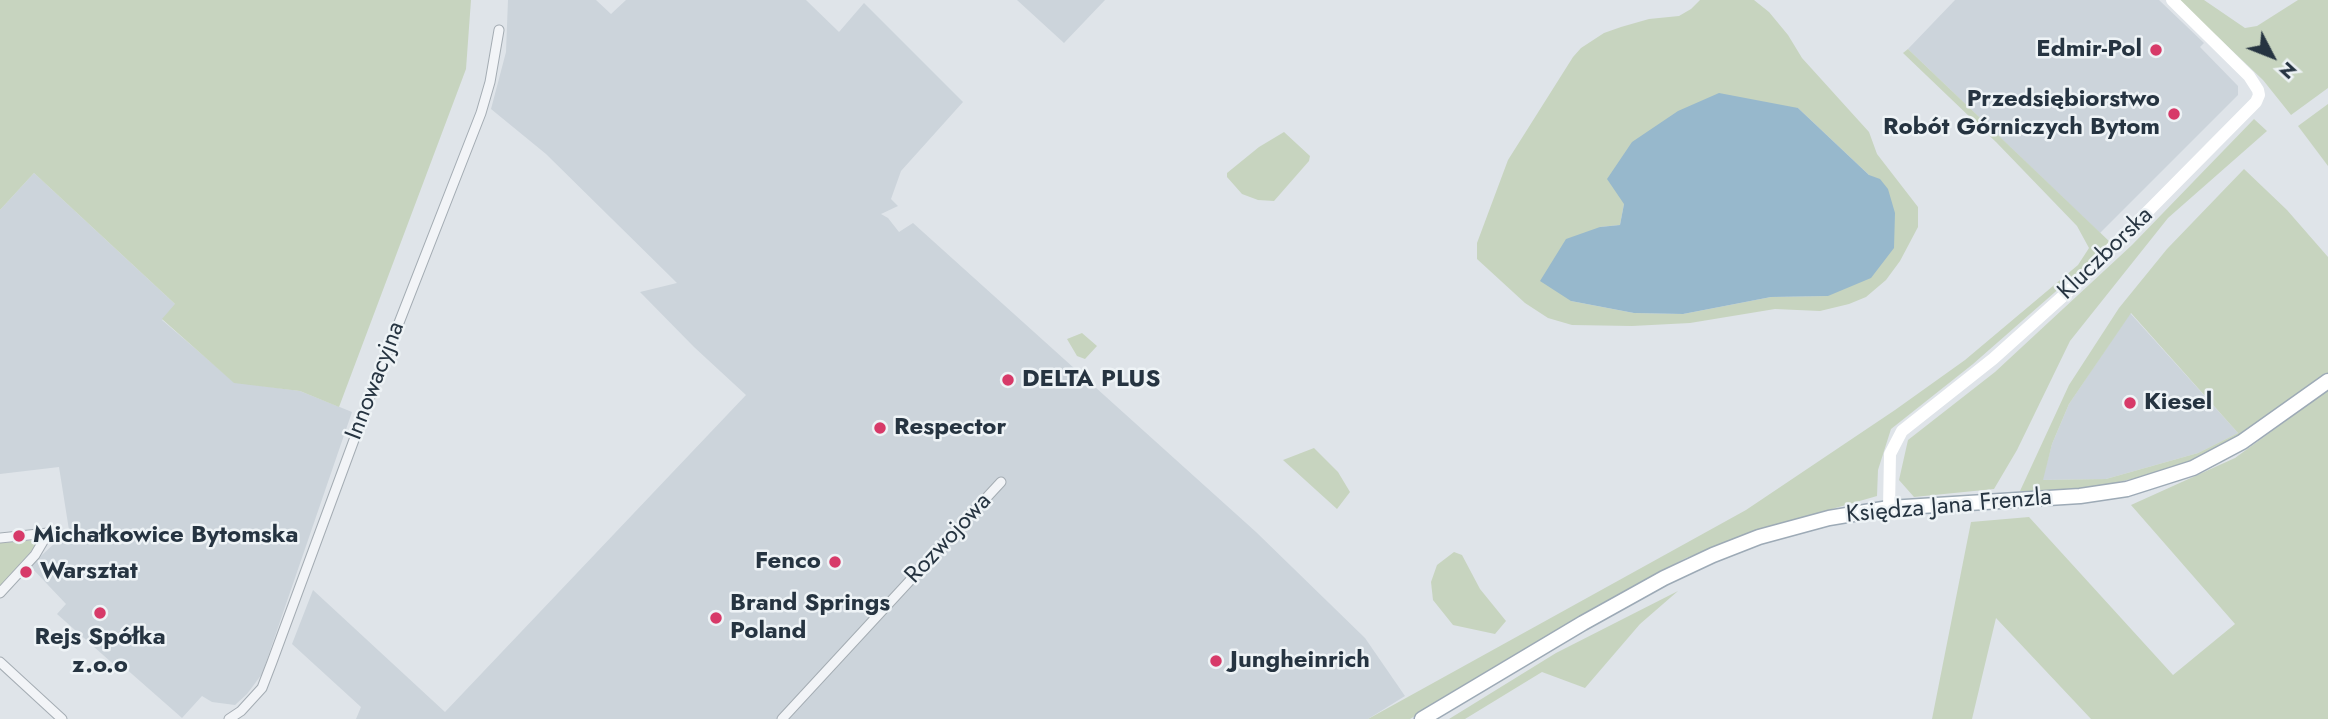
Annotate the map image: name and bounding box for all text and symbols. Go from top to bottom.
north arrow [2237,21,2307,91]
place label: Edmir-Pol [2036,36,2142,64]
marker: Edmir-Pol [2148,42,2164,58]
text: N [2273,56,2303,85]
place label: Przedsiębiorstwo Robót Górniczych Bytom [1883,86,2160,142]
marker: Przedsiębiorstwo Robót Górniczych Bytom [2166,106,2182,122]
street label: Kluczborska [2052,202,2160,306]
street label: Innowacyjna [340,318,412,444]
place label: DELTA PLUS [1022,366,1160,394]
marker: DELTA PLUS [1000,372,1016,388]
place label: Kiesel [2144,389,2212,417]
marker: Kiesel [2122,395,2138,411]
place label: Respector [894,414,1006,442]
marker: Respector [872,420,888,436]
street label: Księdza Jana Frenzla [1845,484,2053,530]
street label: Rozwojowa [900,488,998,590]
place label: Michałkowice Bytomska [33,522,299,550]
marker: Michałkowice Bytomska [11,528,27,544]
place label: Fenco [755,548,821,576]
marker: Fenco [827,554,843,570]
place label: Warsztat [40,558,138,586]
marker: Warsztat [18,564,34,580]
place label: Brand Springs Poland [730,590,890,646]
marker: Rejs Spółka z.o.o [92,605,108,621]
marker: Brand Springs Poland [708,610,724,626]
place label: Rejs Spółka z.o.o [34,624,166,680]
place label: Jungheinrich [1230,647,1370,675]
marker: Jungheinrich [1208,653,1224,669]

